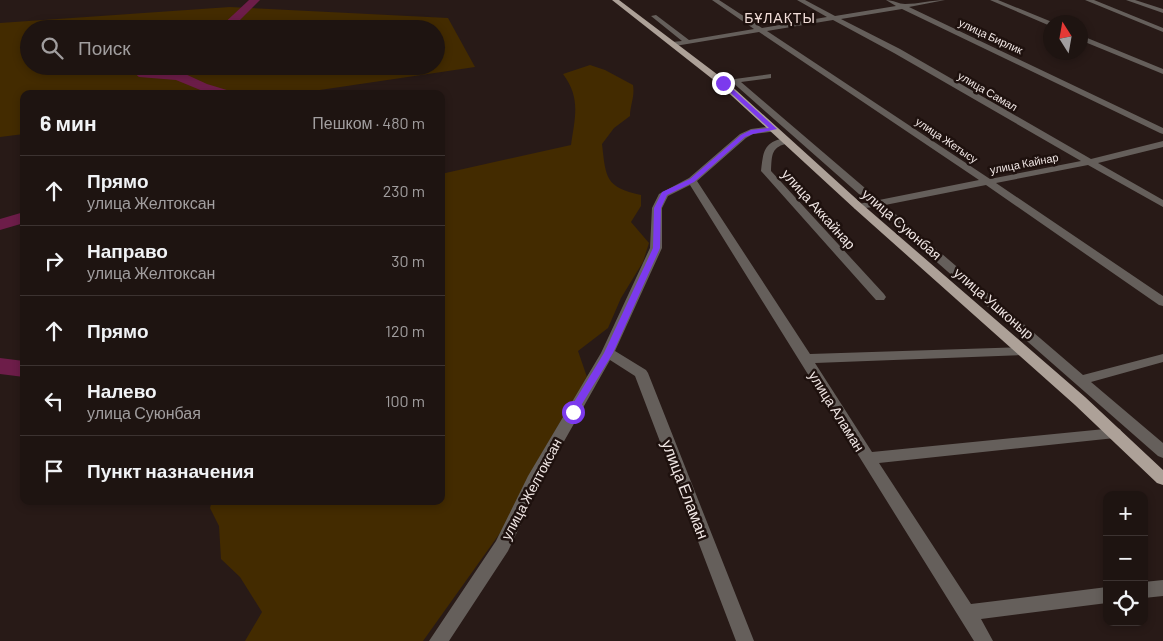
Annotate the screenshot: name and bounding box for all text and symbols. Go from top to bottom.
district label: БҰЛАҚТЫ [744,9,816,26]
north arrow [1043,15,1088,60]
street label: улица Бирлик [957,16,1025,57]
search box [20,20,445,75]
icon: search [38,34,66,62]
text: Поиск [78,36,131,59]
street label: улица Самал [956,69,1020,113]
route end [712,72,735,95]
text: 6 мин [40,110,97,135]
text: Пешком · 480 m [312,113,425,132]
street label: улица Жетысу [913,114,981,166]
street label: улица Кайнар [989,150,1059,176]
street label: улица Аккайнар [779,165,860,253]
text: Прямо [87,169,149,192]
icon: ahead [40,177,68,205]
text: 230 m [383,181,425,200]
street label: улица Суюнбая [859,185,945,263]
text: улица Желтоксан [87,193,215,212]
text: Направо [87,239,168,262]
icon: right [40,247,68,275]
text: 30 m [391,251,425,270]
text: улица Желтоксан [87,263,215,282]
street label: улица Ушконыр [951,264,1038,342]
icon: ahead [40,317,68,345]
text: Прямо [87,319,149,342]
text: 120 m [385,321,425,340]
street label: улица Аламан [805,368,869,454]
text: Налево [87,379,157,402]
icon: left [40,387,68,415]
text: 100 m [385,391,425,410]
route start [562,401,585,424]
text: улица Суюнбая [87,403,201,422]
street label: улица Желтоксан [497,435,565,543]
street label: улица Еламан [658,437,714,541]
icon: arrive [40,457,68,485]
text: Пункт назначения [87,459,254,482]
map controls [1103,491,1148,626]
button: + [1103,491,1148,536]
button: − [1103,536,1148,581]
button: locate [1103,581,1148,626]

